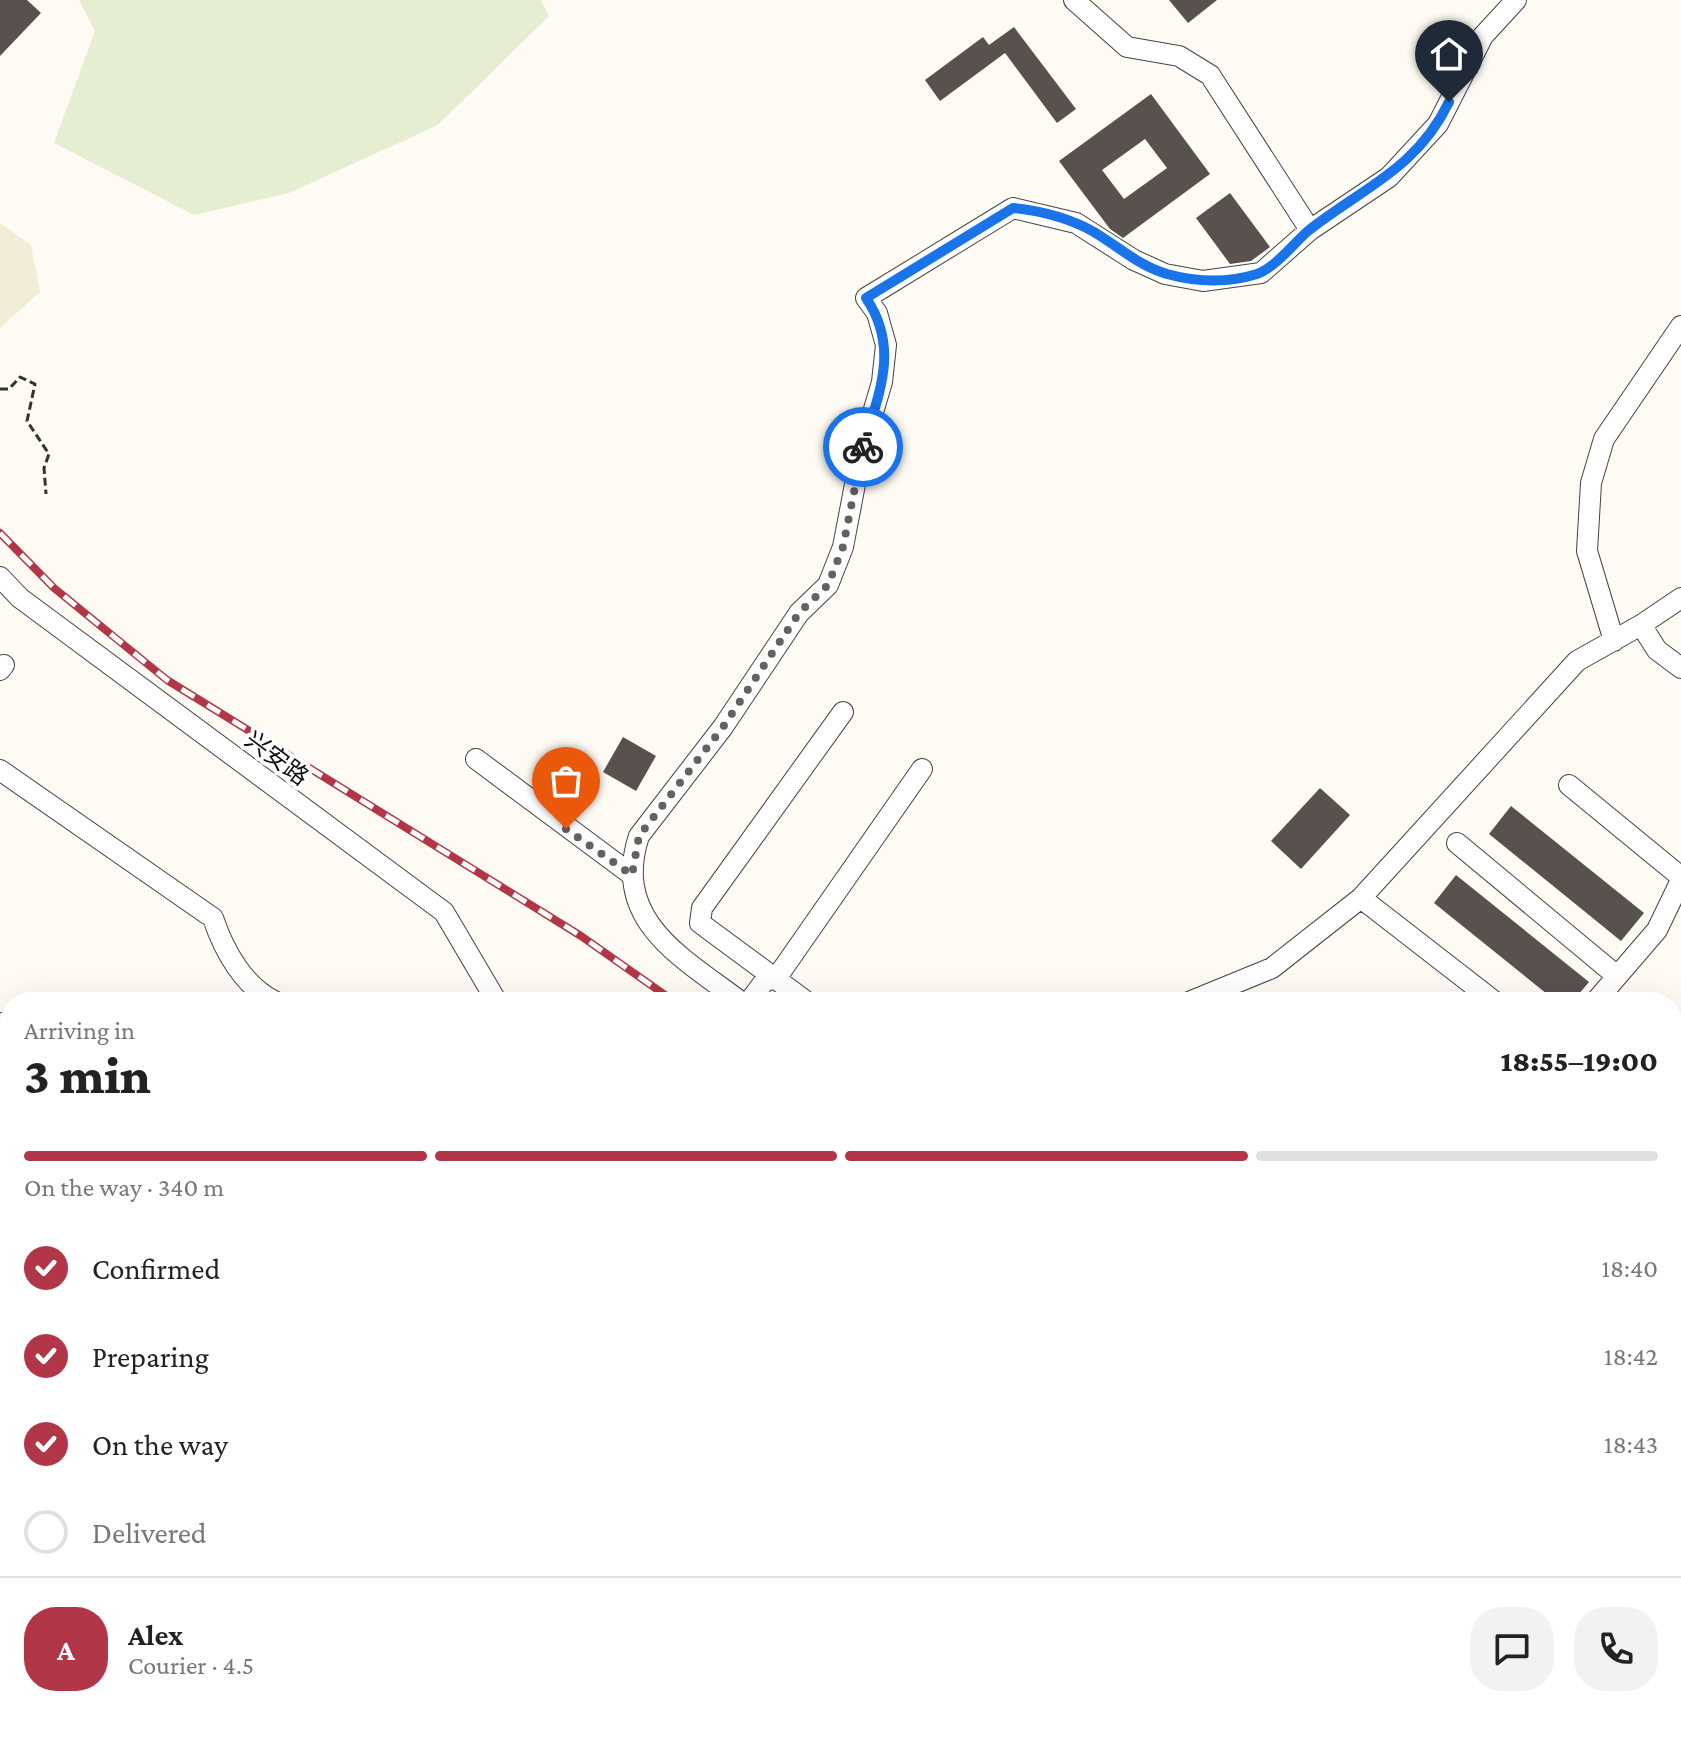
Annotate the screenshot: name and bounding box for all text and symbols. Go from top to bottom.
pin [1415,20,1483,102]
icon: home [1427,32,1471,76]
courier [823,407,903,487]
icon: bike [841,425,885,469]
street label: 兴安路 [240,726,314,790]
pin [532,747,600,829]
icon: bag [544,759,588,803]
text: Arriving in [24,1016,135,1045]
text: 18:55–19:00 [1500,1044,1658,1077]
text: 3 min [24,1046,151,1104]
text: On the way · 340 m [24,1173,224,1202]
icon: check [24,1246,68,1290]
text: Confirmed [92,1252,220,1285]
text: 18:40 [1601,1254,1658,1283]
icon: check [24,1334,68,1378]
text: Preparing [92,1340,209,1373]
text: 18:42 [1604,1342,1658,1371]
icon: check [24,1422,68,1466]
text: On the way [92,1428,228,1461]
text: 18:43 [1604,1430,1658,1459]
text: Delivered [92,1516,207,1549]
button: chat [1470,1607,1554,1691]
button: phone [1574,1607,1658,1691]
text: Alex [128,1618,183,1651]
text: A [57,1633,75,1666]
text: Courier · 4.5 [128,1651,254,1680]

